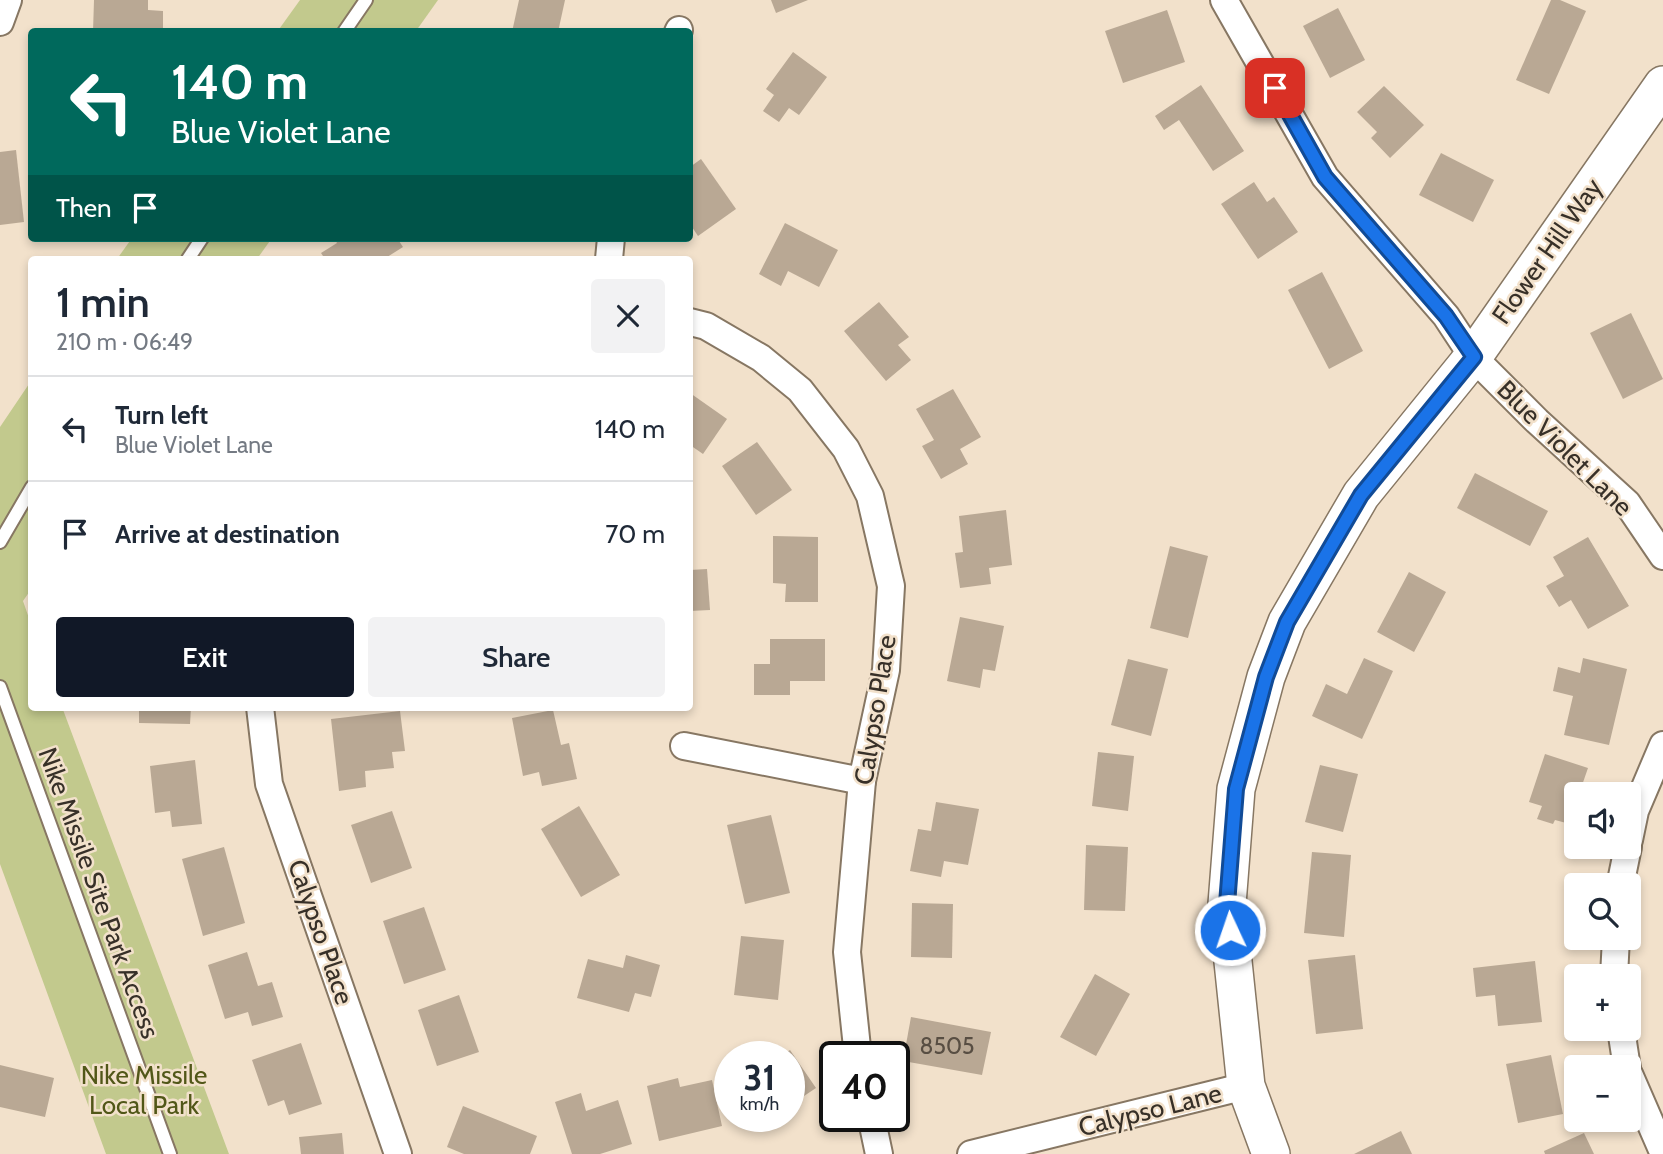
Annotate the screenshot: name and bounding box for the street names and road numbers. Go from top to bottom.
street label: Flower Hill Way [1485,172,1609,330]
street label: Blue Violet Lane [1491,374,1639,522]
street label: Calypso Place [847,633,903,787]
street label: Nike Missile Site Park Access [31,743,167,1043]
street label: Calypso Place [281,855,361,1009]
street label: Calypso Lane [1075,1077,1225,1143]

